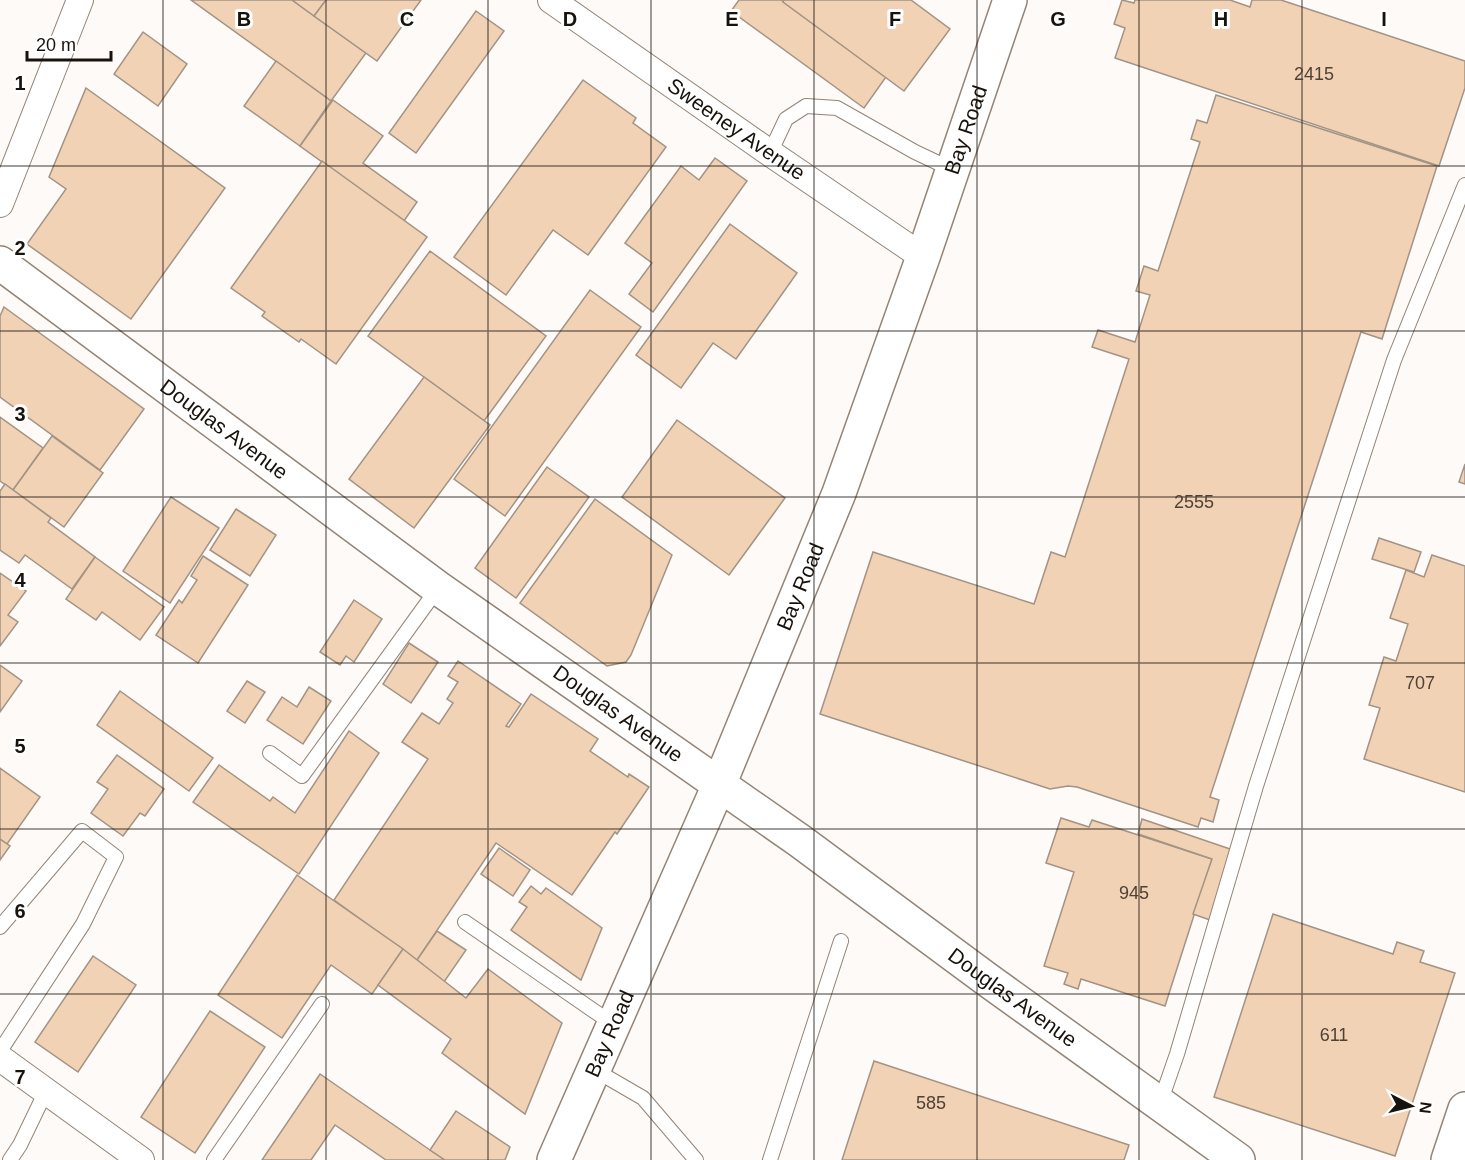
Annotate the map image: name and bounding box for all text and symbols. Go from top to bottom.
text: B [237,8,251,30]
text: C [400,8,414,30]
text: D [563,8,577,30]
text: E [725,8,739,30]
text: F [889,8,901,30]
text: G [1050,8,1066,30]
text: H [1214,8,1228,30]
text: I [1381,8,1387,30]
scale bar [27,24,111,62]
text: 20 m [36,35,76,55]
house number: 2415 [1294,64,1334,84]
text: 1 [14,72,26,94]
street label: Sweeney Avenue [664,73,810,185]
street label: Bay Road [940,82,991,177]
text: 2 [14,237,26,259]
street label: Douglas Avenue [156,374,293,484]
text: 3 [14,403,26,425]
house number: 2555 [1174,492,1214,512]
street label: Bay Road [772,540,828,634]
text: 4 [14,569,26,591]
street label: Douglas Avenue [549,660,687,767]
house number: 707 [1405,673,1435,693]
text: 5 [14,735,26,757]
house number: 945 [1119,883,1149,903]
text: 6 [14,900,26,922]
street label: Douglas Avenue [944,943,1081,1051]
street label: Bay Road [580,987,638,1080]
house number: 611 [1320,1025,1348,1045]
text: 7 [14,1066,26,1088]
north arrow [1381,1076,1441,1136]
house number: 585 [916,1093,946,1113]
text: N [1416,1101,1435,1115]

